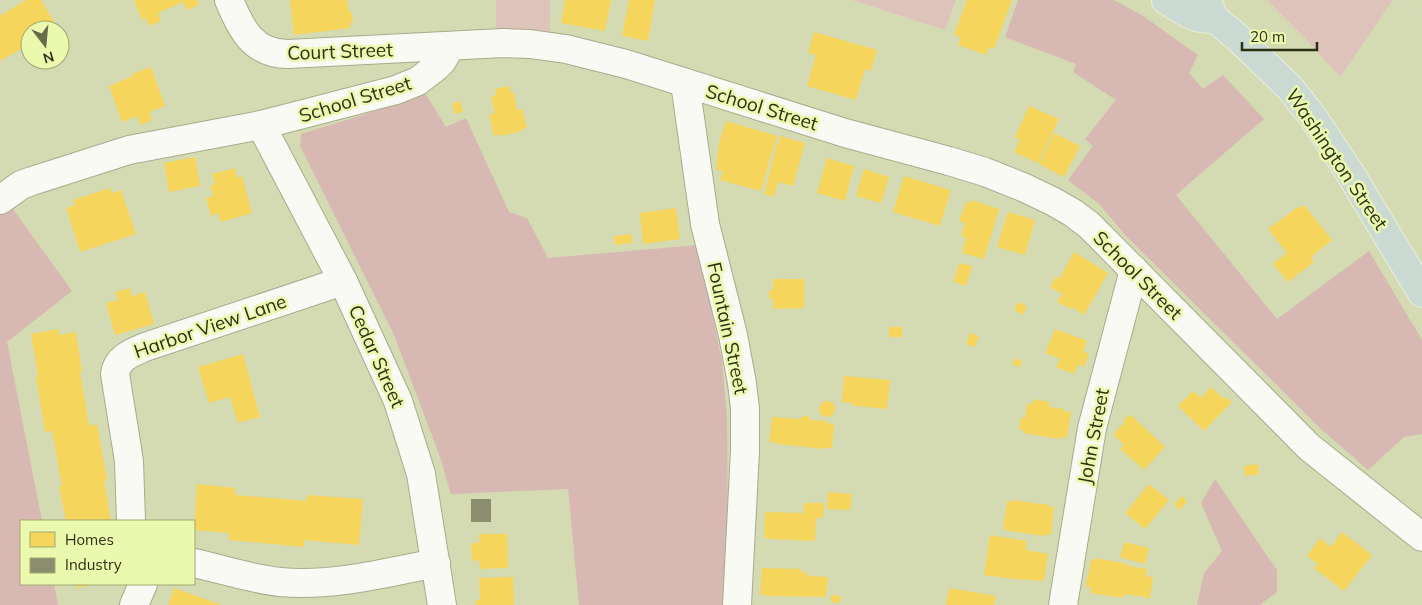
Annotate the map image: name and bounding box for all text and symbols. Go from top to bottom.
north arrow [20,20,70,70]
scale bar [1242,20,1317,52]
text: 20 m [1250,27,1285,46]
street label: Court Street [287,37,394,65]
text: N [41,47,56,68]
street label: School Street [296,70,414,127]
street label: School Street [703,79,821,136]
street label: Washington Street [1281,84,1393,234]
street label: School Street [1088,225,1188,325]
street label: Fountain Street [702,260,754,397]
street label: Harbor View Lane [131,289,289,363]
street label: Cedar Street [344,301,410,411]
street label: John Street [1072,386,1114,486]
legend [20,520,195,585]
text: Homes [65,530,114,549]
text: Industry [65,555,122,574]

